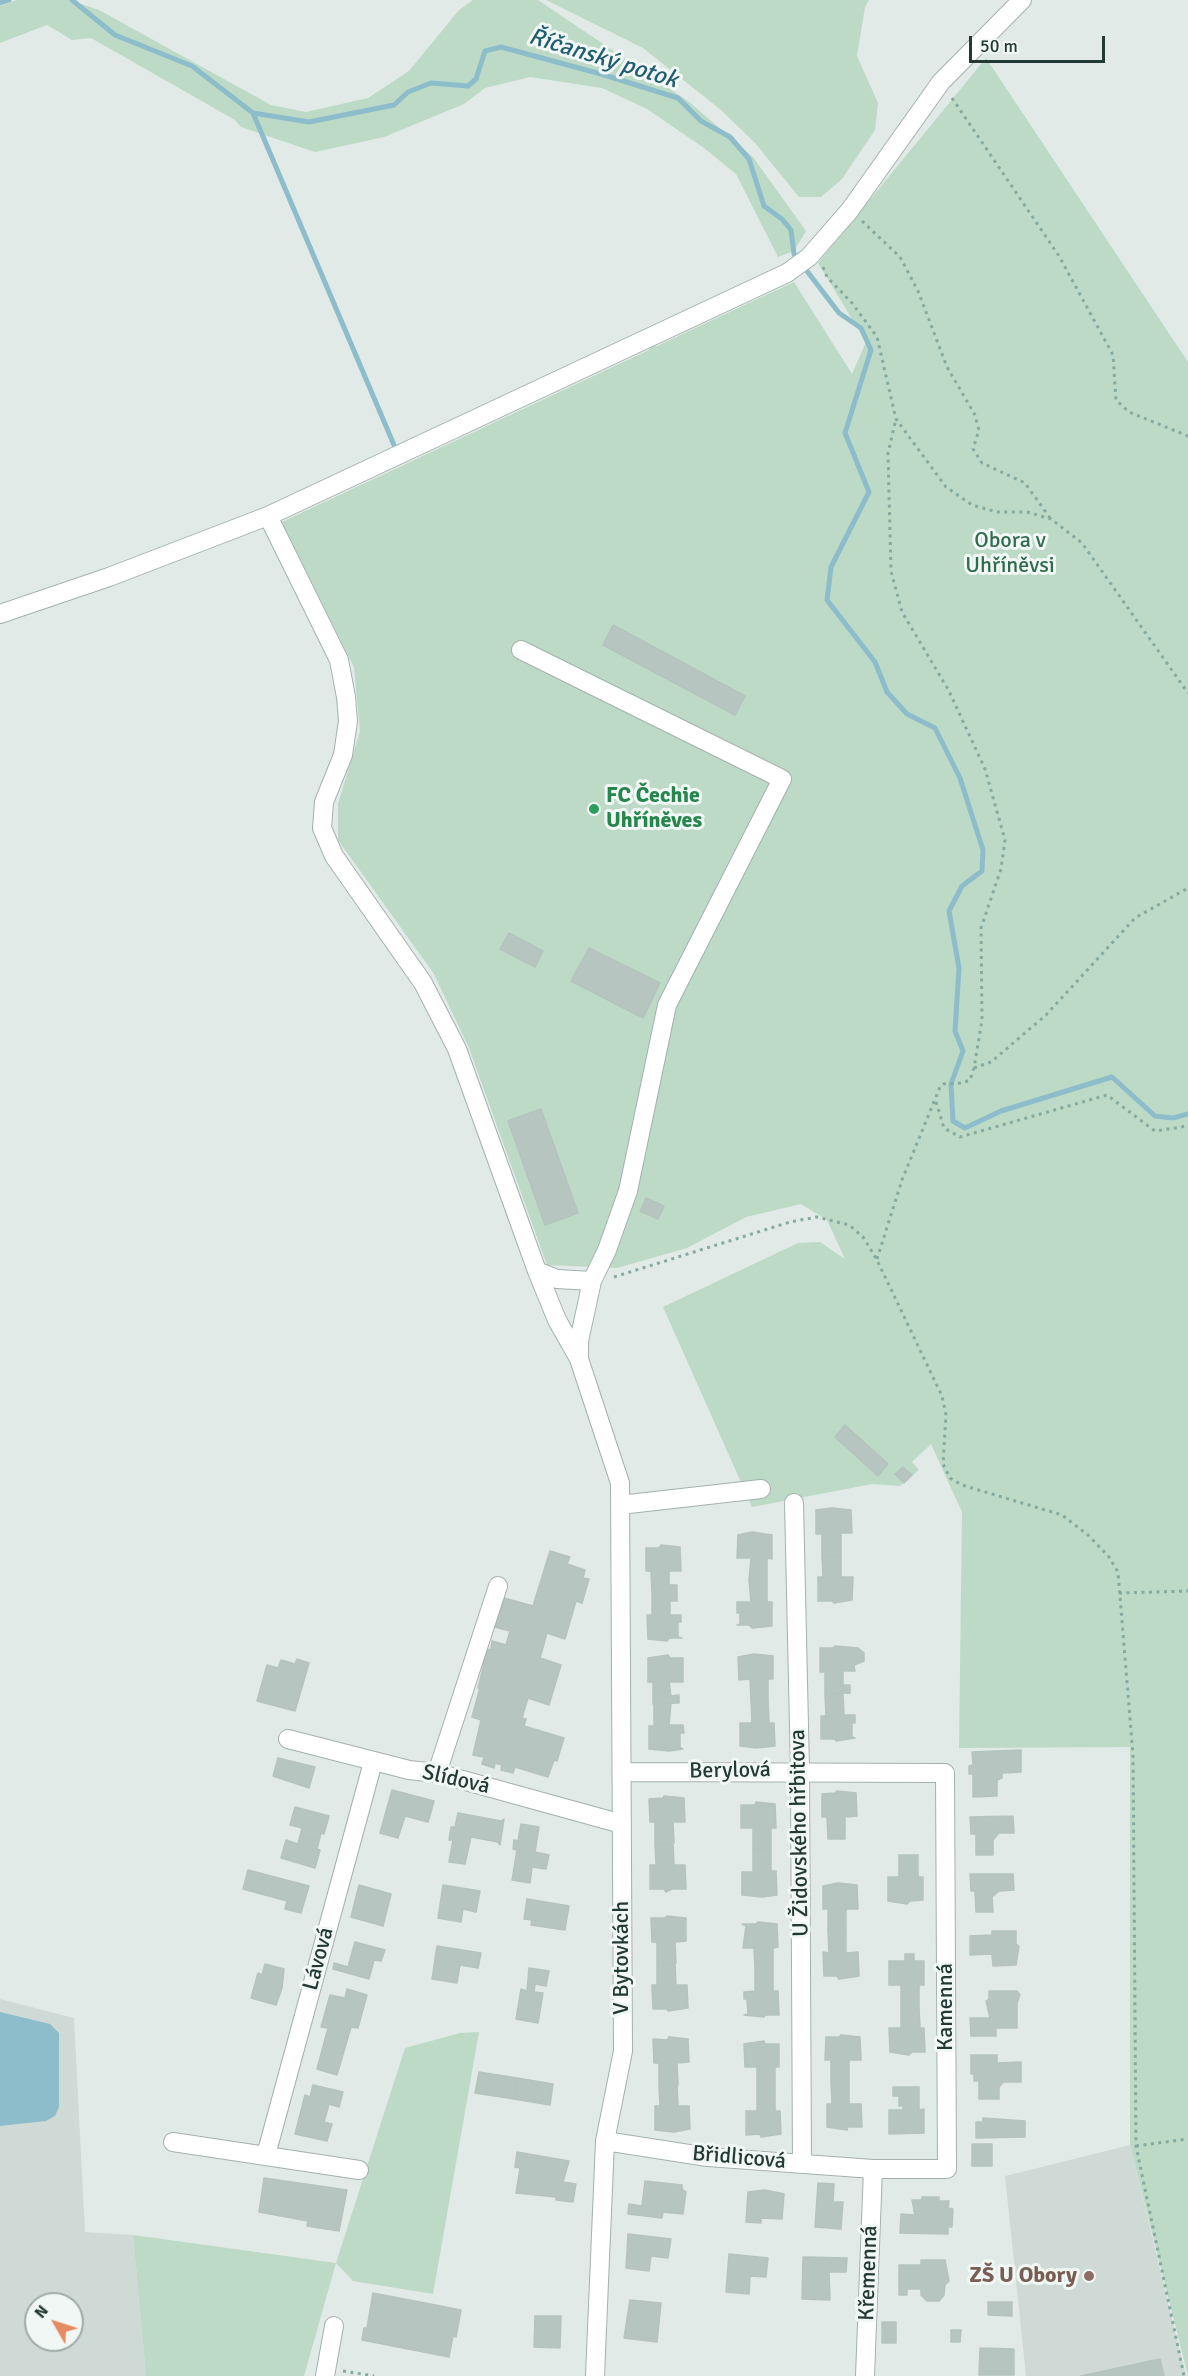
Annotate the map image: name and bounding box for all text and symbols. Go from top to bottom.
water label: Říčanský potok [525,23,681,95]
scale bar [972,24,1108,62]
text: 50 m [980,35,1018,57]
park label: Obora v Uhříněvsi [965,528,1055,580]
place label: FC Čechie Uhříněves [606,783,702,834]
marker: FC Čechie Uhříněves [587,802,601,816]
street label: U Židovského hřbitova [785,1729,815,1937]
street label: Berylová [689,1757,771,1785]
street label: Slídová [420,1759,492,1801]
street label: V Bytovkách [609,1901,635,2015]
street label: Lávová [298,1925,340,1993]
street label: Kamenná [933,1963,959,2051]
street label: Břidlicová [691,2141,787,2175]
street label: Křemenná [854,2225,884,2321]
place label: ZŠ U Obory [969,2263,1077,2289]
marker: ZŠ U Obory [1082,2269,1096,2283]
north arrow [24,2292,84,2352]
text: N [30,2301,53,2323]

